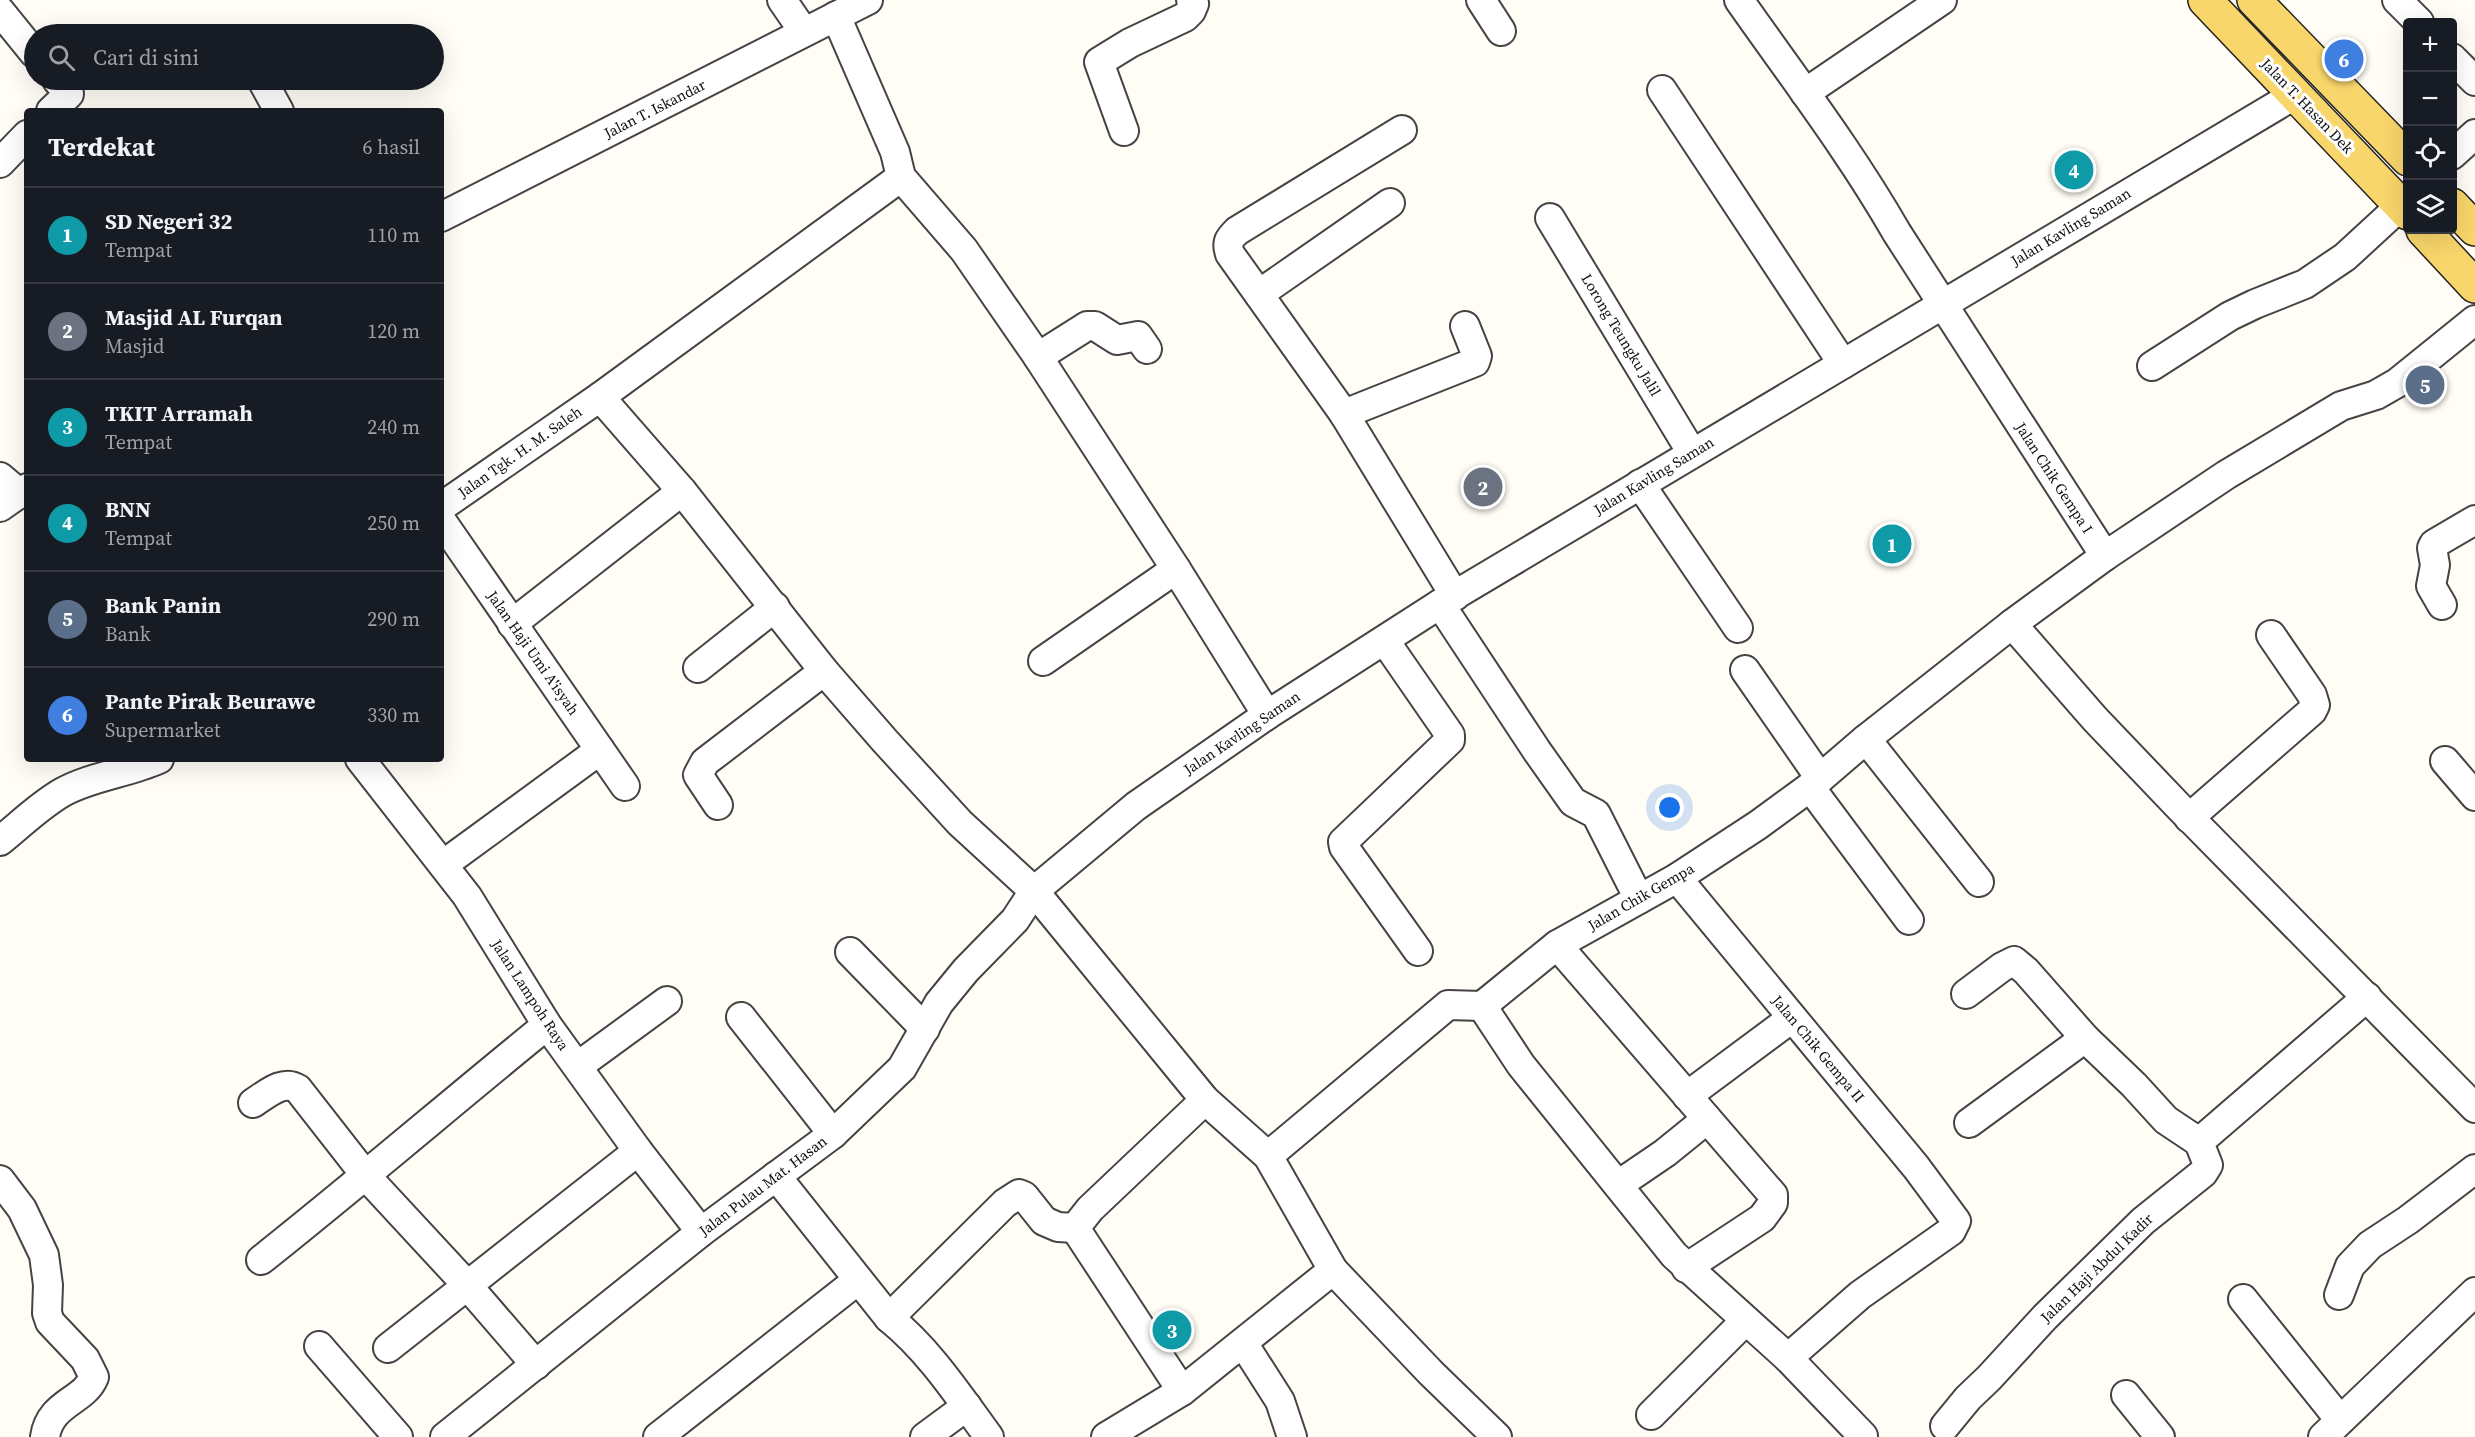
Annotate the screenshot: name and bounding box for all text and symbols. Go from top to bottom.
map controls [2403,18,2457,234]
button: + [2403,18,2457,72]
search box [24,24,444,90]
pin: 6 [2324,36,2364,82]
icon: search [45,41,78,74]
text: Cari di sini [93,42,199,72]
street label: Jalan T. Hasan Dek [2256,53,2359,158]
button: − [2403,72,2457,126]
street label: Jalan T. Iskandar [599,74,710,144]
button: locate [2403,126,2457,180]
text: Terdekat [48,129,155,165]
text: 6 hasil [363,133,420,161]
pin: 4 [2054,148,2094,192]
button: layers [2403,180,2457,234]
street label: Jalan Kavling Saman [2006,182,2135,271]
text: SD Negeri 32 [105,206,232,236]
text: 1 [62,221,73,249]
text: 110 m [367,221,420,249]
text: Tempat [105,236,172,264]
street label: Lorong Teungku Jalil [1577,270,1667,400]
text: Masjid AL Furqan [105,302,283,332]
text: 2 [62,317,73,345]
text: 120 m [367,317,420,345]
text: Masjid [105,332,164,360]
pin: 5 [2406,362,2444,408]
text: TKIT Arramah [105,398,253,428]
street label: Jalan Tgk. H. M. Saleh [453,401,586,503]
text: 3 [62,413,73,441]
text: 240 m [367,413,420,441]
street label: Jalan Chik Gempa I [2010,417,2098,537]
text: Tempat [105,428,172,456]
street label: Jalan Kavling Saman [1589,431,1718,520]
pin: 2 [1464,464,1502,510]
text: BNN [105,494,151,524]
text: 4 [62,509,73,537]
text: 250 m [367,509,420,537]
pin: 1 [1872,522,1912,566]
text: Tempat [105,524,172,552]
street label: Jalan Haji Umi A'isyah [482,585,584,719]
text: Bank Panin [105,590,221,620]
text: 5 [62,605,73,633]
text: 290 m [367,605,420,633]
text: Bank [105,620,151,648]
text: Pante Pirak Beurawe [105,686,315,716]
street label: Jalan Kavling Saman [1178,686,1304,780]
text: 6 [62,701,73,729]
text: 330 m [367,701,420,729]
text: Supermarket [105,716,220,744]
your location [1655,793,1684,822]
street label: Jalan Chik Gempa [1583,857,1698,936]
street label: Jalan Lampoh Raya [486,934,574,1055]
street label: Jalan Chik Gempa II [1767,990,1870,1107]
street label: Jalan Pulau Mat. Hasan [694,1131,831,1241]
street label: Jalan Haji Abdul Kadir [2035,1208,2158,1328]
pin: 3 [1152,1308,1192,1352]

